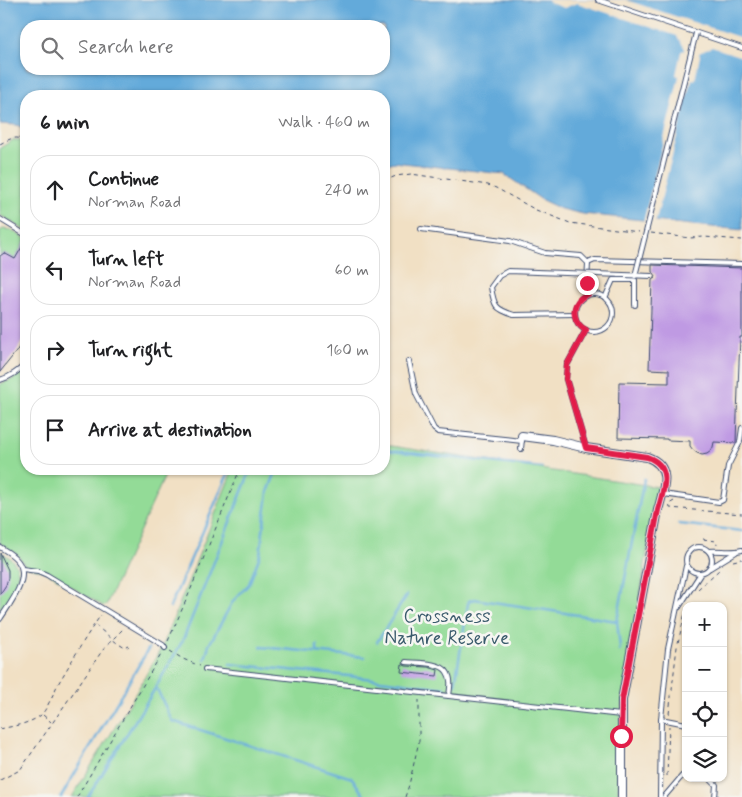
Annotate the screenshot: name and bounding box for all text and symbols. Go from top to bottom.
search box [20,20,390,75]
icon: search [38,34,66,62]
text: Search here [78,35,174,60]
text: 6 min [40,109,90,137]
text: Walk · 460 m [278,112,370,133]
text: Continue [88,167,159,192]
icon: ahead [41,176,69,204]
text: 240 m [325,180,369,201]
text: Norman Road [88,192,181,213]
text: Turn left [88,247,164,272]
icon: left [41,256,69,284]
text: 60 m [335,260,369,281]
text: Norman Road [88,272,181,293]
route end [576,272,599,295]
icon: right [41,336,69,364]
text: Turn right [88,338,172,363]
text: 160 m [326,340,369,361]
icon: arrive [41,416,69,444]
text: Arrive at destination [88,418,252,443]
map controls [682,602,727,782]
button: + [682,602,727,647]
park label: Crossness Nature Reserve [385,604,509,651]
button: − [682,647,727,692]
button: locate [682,692,727,737]
route start [610,725,633,748]
button: layers [682,737,727,782]

